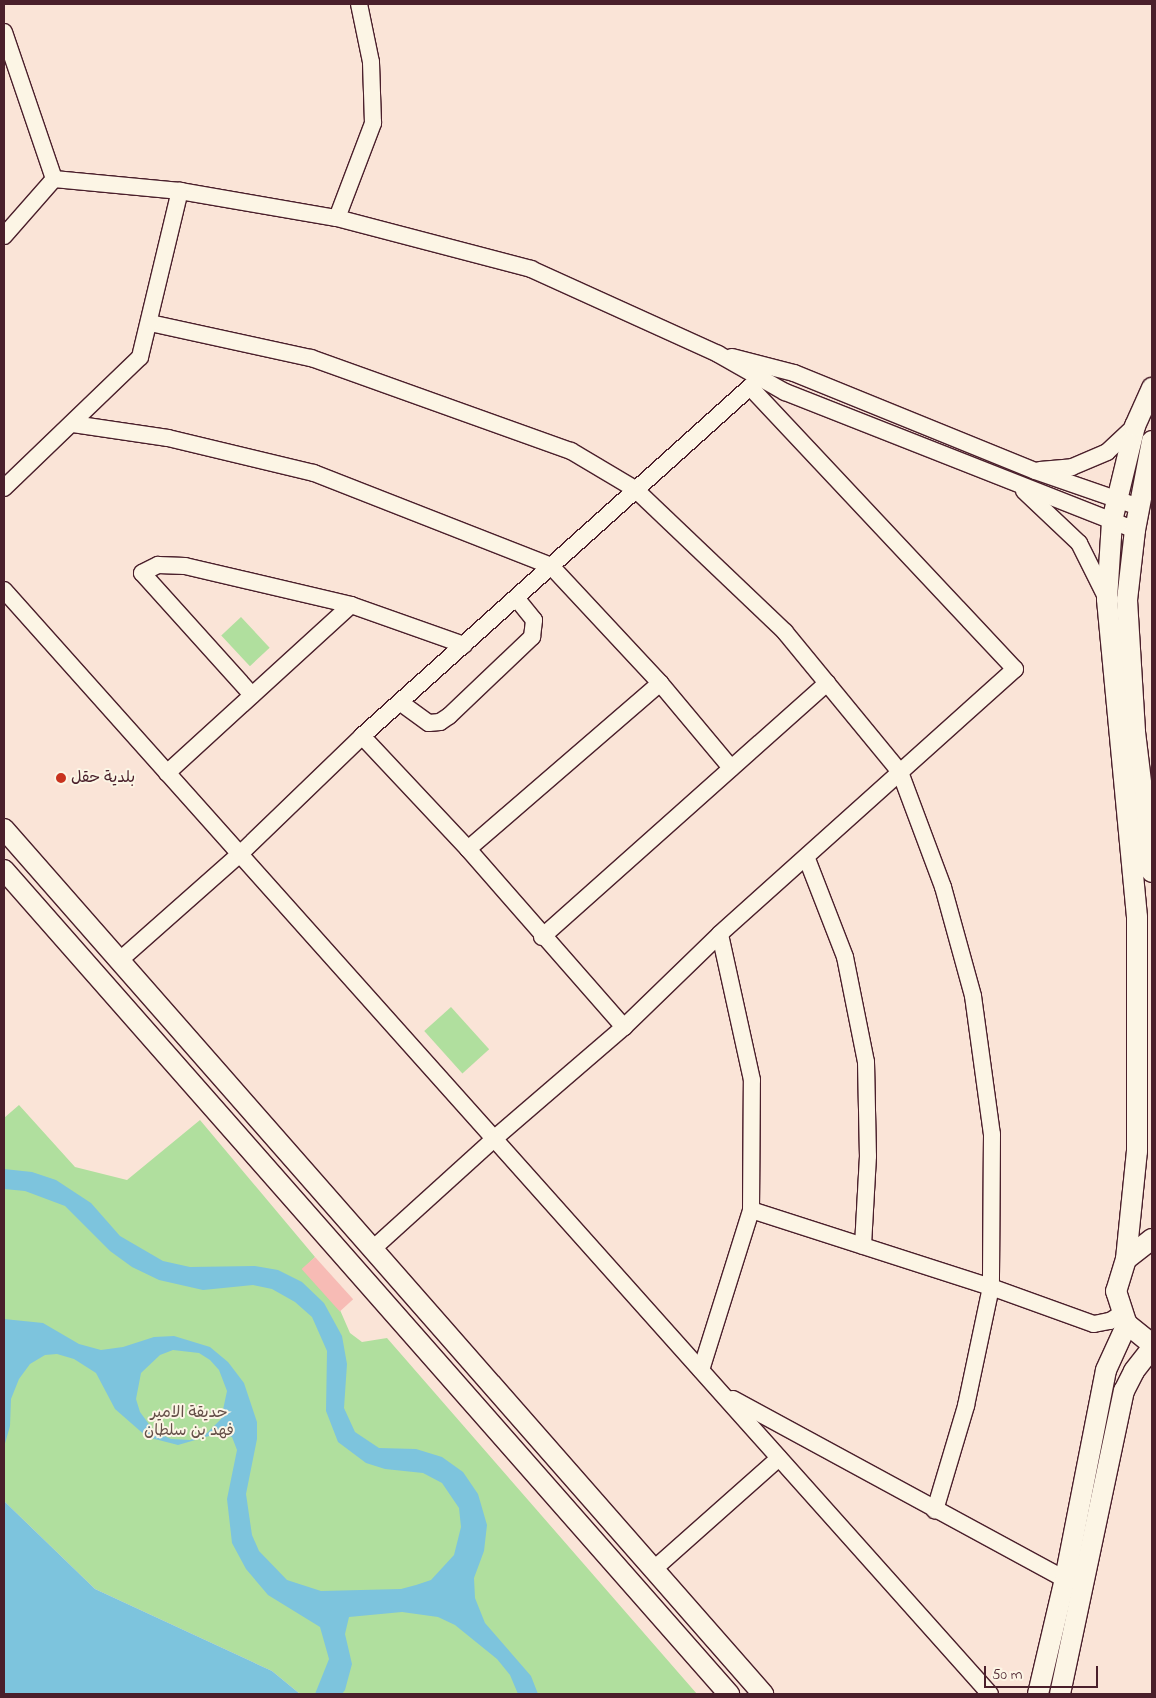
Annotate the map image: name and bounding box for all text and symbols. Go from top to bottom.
place label: بلدية حقل [71,768,135,788]
marker: بلدية حقل [55,772,67,784]
park label: حديقة الامير فهد بن سلطان [144,1403,234,1441]
scale bar [986,1656,1100,1688]
text: 50 m [992,1664,1022,1686]

